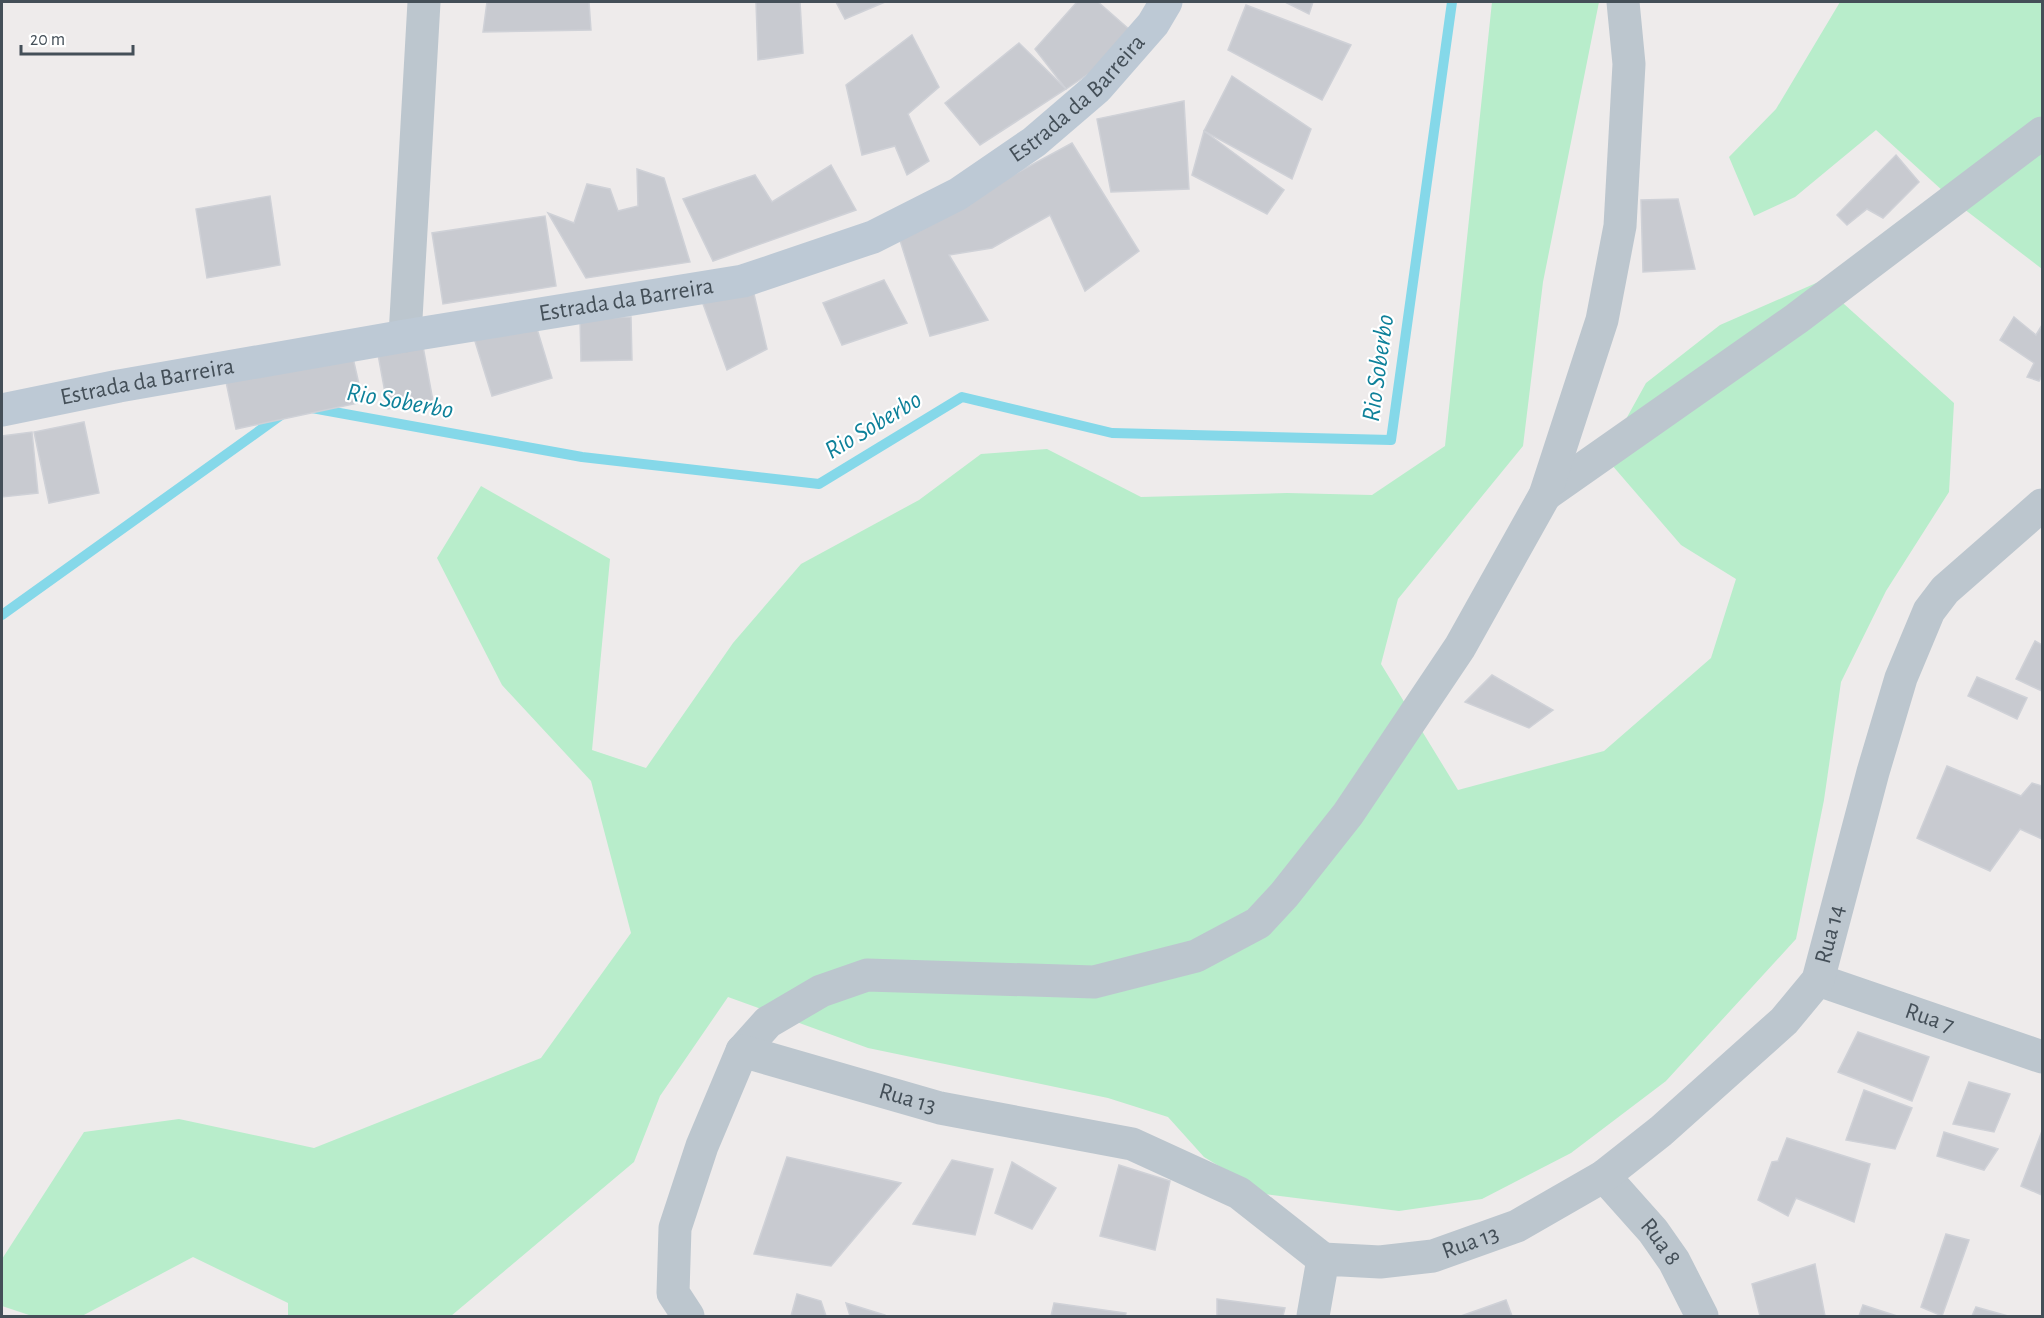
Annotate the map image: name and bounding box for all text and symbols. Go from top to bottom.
scale bar [21,18,134,56]
street label: Estrada da Barreira [1005,30,1150,167]
text: 20 m [30,31,65,49]
street label: Estrada da Barreira [537,274,715,326]
water label: Rio Soberbo [1358,313,1398,423]
street label: Estrada da Barreira [58,354,236,410]
water label: Rio Soberbo [345,379,455,423]
water label: Rio Soberbo [820,386,926,464]
street label: Rua 14 [1811,902,1849,966]
street label: Rua 7 [1902,999,1957,1038]
street label: Rua 13 [876,1079,939,1118]
street label: Rua 8 [1636,1214,1685,1270]
street label: Rua 13 [1439,1222,1502,1264]

